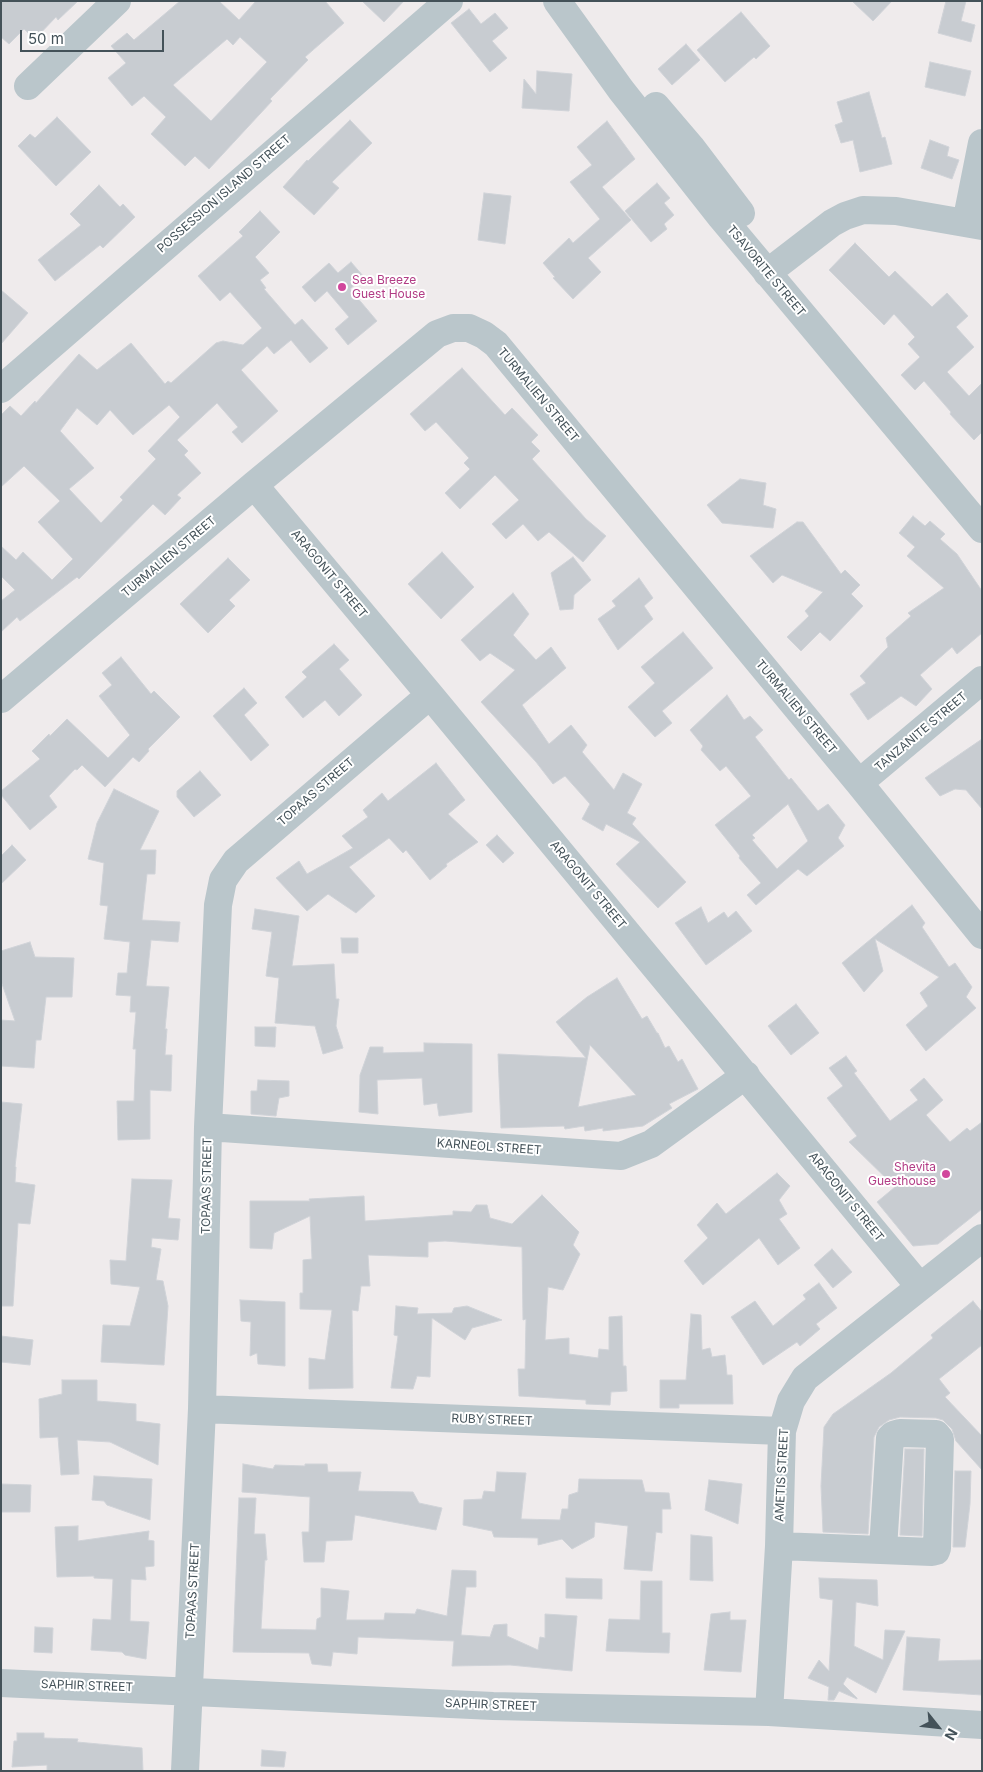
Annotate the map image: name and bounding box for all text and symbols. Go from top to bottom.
scale bar [22,20,166,52]
text: 50 m [28,29,64,48]
street label: POSSESSION ISLAND STREET [154,132,294,256]
street label: TSAVORITE STREET [724,222,808,320]
place label: Sea Breeze Guest House [352,273,425,301]
marker: Sea Breeze Guest House [336,281,348,293]
street label: TURMALIEN STREET [494,345,582,445]
street label: TURMALIEN STREET [119,513,219,601]
street label: ARAGONIT STREET [288,527,370,621]
street label: TURMALIEN STREET [752,657,840,757]
street label: TANZANITE STREET [872,689,970,775]
street label: TOPAAS STREET [275,755,357,829]
street label: ARAGONIT STREET [547,838,629,932]
street label: KARNEOL STREET [436,1136,542,1158]
street label: TOPAAS STREET [199,1138,215,1234]
street label: ARAGONIT STREET [806,1149,886,1245]
place label: Shevita Guesthouse [868,1160,936,1188]
marker: Shevita Guesthouse [940,1168,952,1180]
street label: RUBY STREET [451,1411,533,1429]
street label: AMETIS STREET [772,1428,792,1522]
street label: TOPAAS STREET [183,1542,203,1640]
street label: SAPHIR STREET [41,1677,133,1695]
street label: SAPHIR STREET [445,1696,537,1714]
north arrow [913,1702,963,1752]
text: N [942,1726,962,1743]

